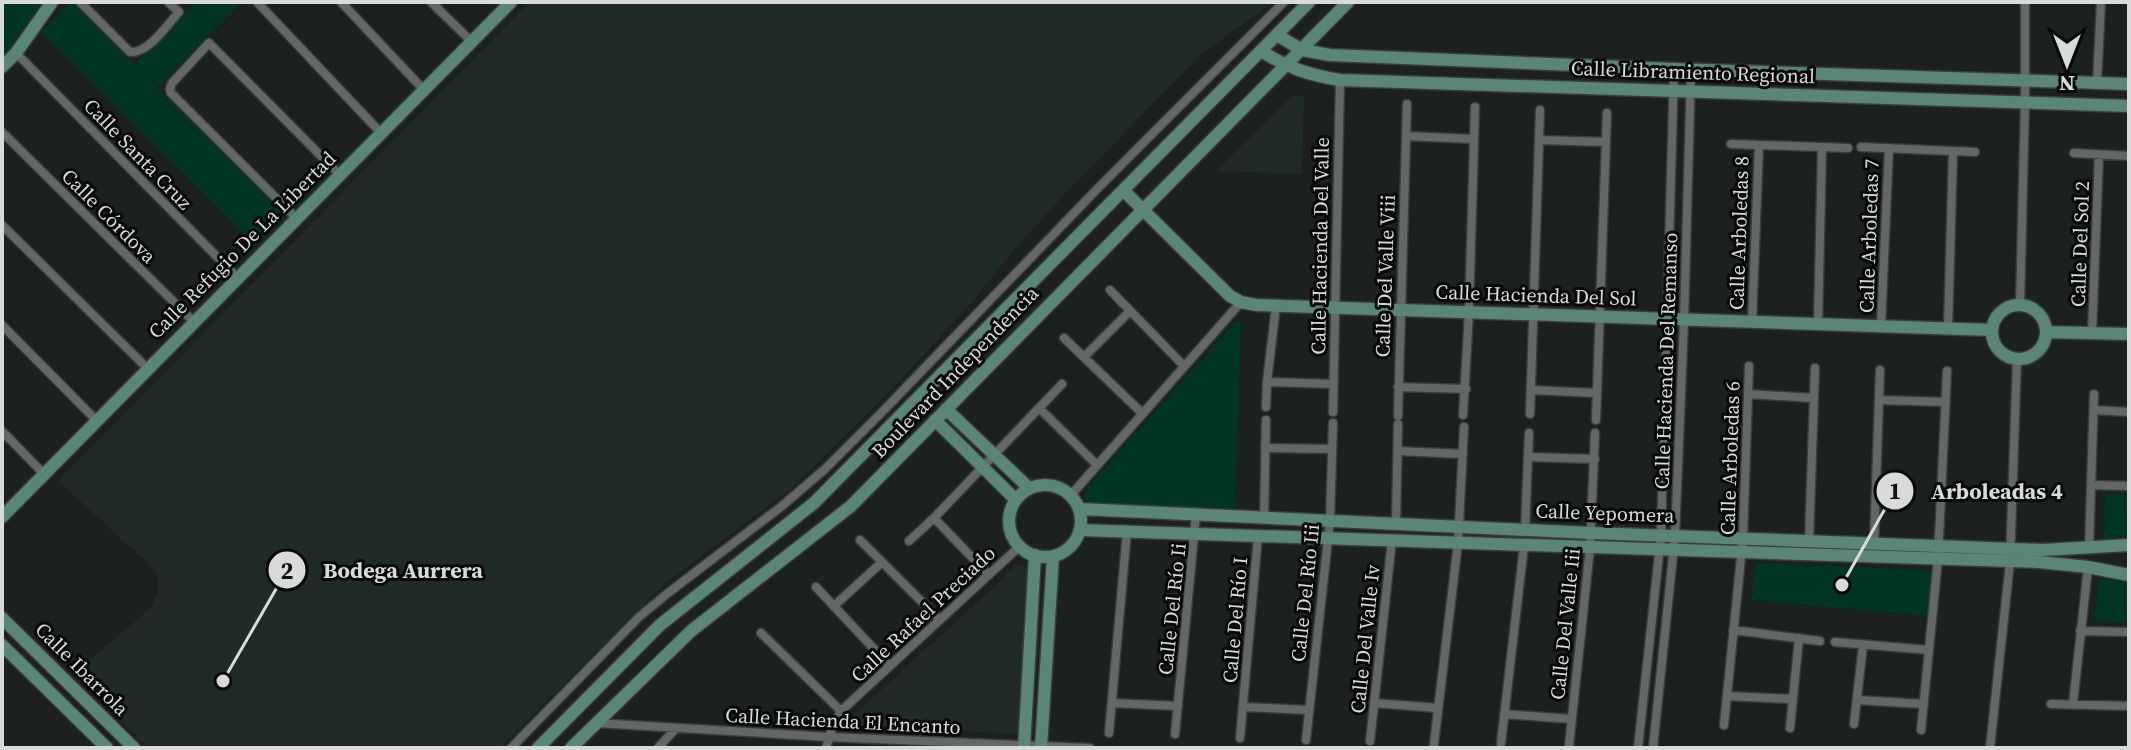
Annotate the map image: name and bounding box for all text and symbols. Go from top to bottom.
north arrow [2027,24,2107,104]
street label: Calle Libramiento Regional [1570,54,1816,90]
text: N [2059,69,2075,99]
street label: Calle Santa Cruz [78,92,198,216]
street label: Calle Hacienda Del Valle [1304,137,1336,355]
street label: Calle Refugio De La Libertad [142,144,343,345]
street label: Calle Arboledas 8 [1722,155,1756,311]
street label: Calle Arboledas 7 [1852,158,1886,314]
street label: Calle Córdova [55,162,163,270]
street label: Calle Del Sol 2 [2064,181,2096,307]
street label: Calle Del Valle Viii [1368,194,1402,358]
street label: Calle Hacienda Del Remanso [1648,232,1684,490]
street label: Calle Hacienda Del Sol [1435,278,1637,312]
street label: Boulevard Independencia [865,279,1045,464]
street label: Calle Arboledas 6 [1713,380,1747,536]
callout: Arboleadas 4 [1875,468,2079,514]
text: 1 [1888,474,1902,507]
text: Arboleadas 4 [1931,476,2063,506]
street label: Calle Yepomera [1535,497,1676,529]
street label: Calle Del Río Iii [1284,523,1326,663]
street label: Calle Rafael Preciado [844,539,1002,689]
street label: Calle Del Río Ii [1151,542,1193,676]
callout: Bodega Aurrera [267,547,499,593]
street label: Calle Del Valle Iii [1543,547,1587,701]
text: 2 [280,554,294,587]
text: Bodega Aurrera [323,555,483,585]
street label: Calle Del Río I [1216,556,1254,684]
street label: Calle Del Valle Iv [1343,563,1387,715]
street label: Calle Ibarrola [29,616,136,723]
street label: Calle Hacienda El Encanto [725,701,961,741]

